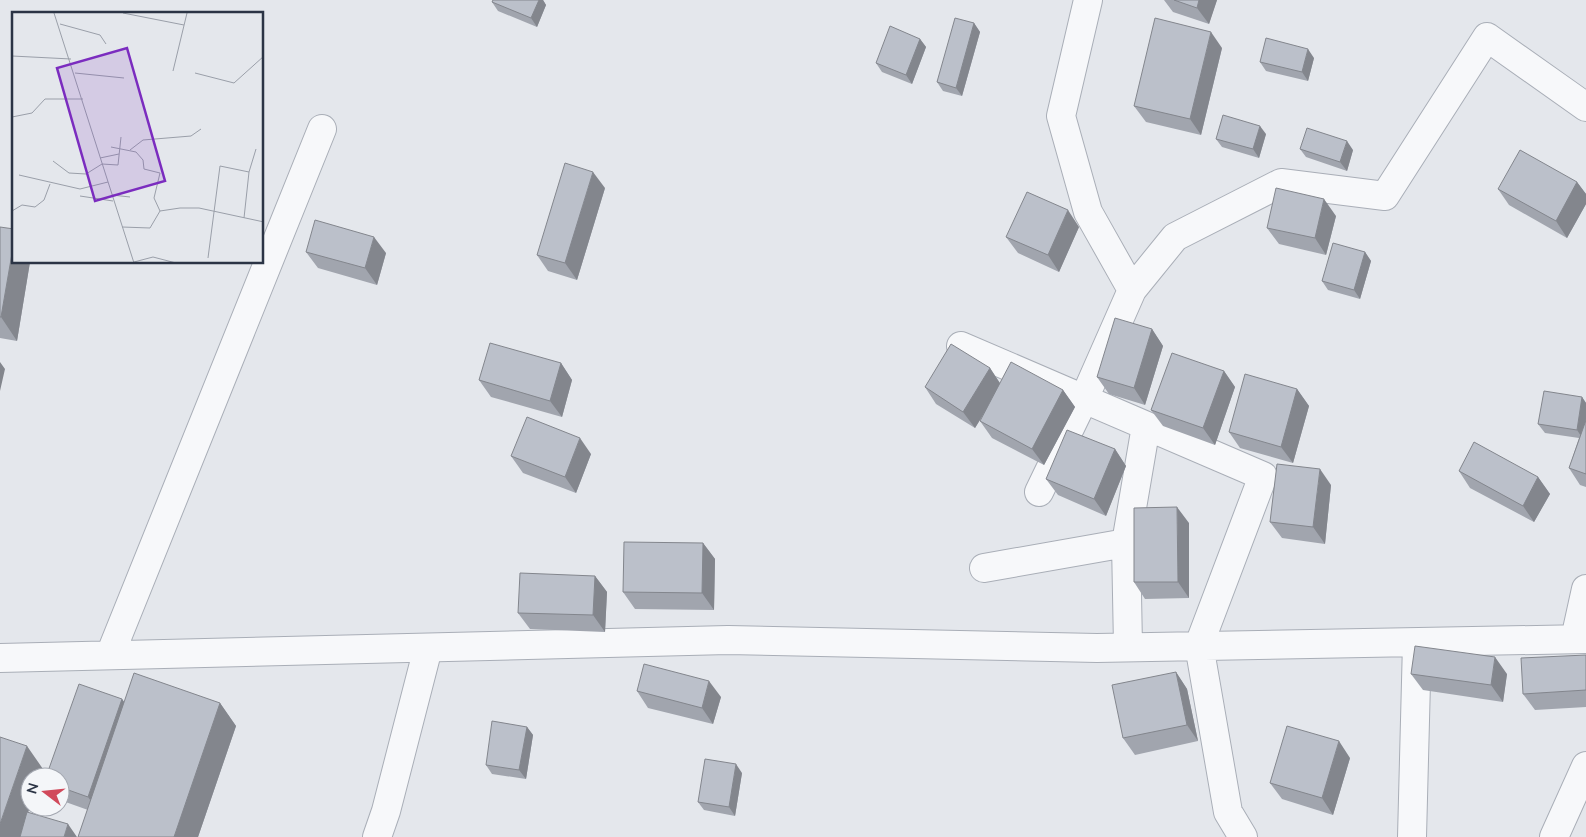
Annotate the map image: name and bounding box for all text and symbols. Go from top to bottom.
inset map [12,12,264,264]
north arrow [20,767,70,817]
text: N [22,781,44,796]

